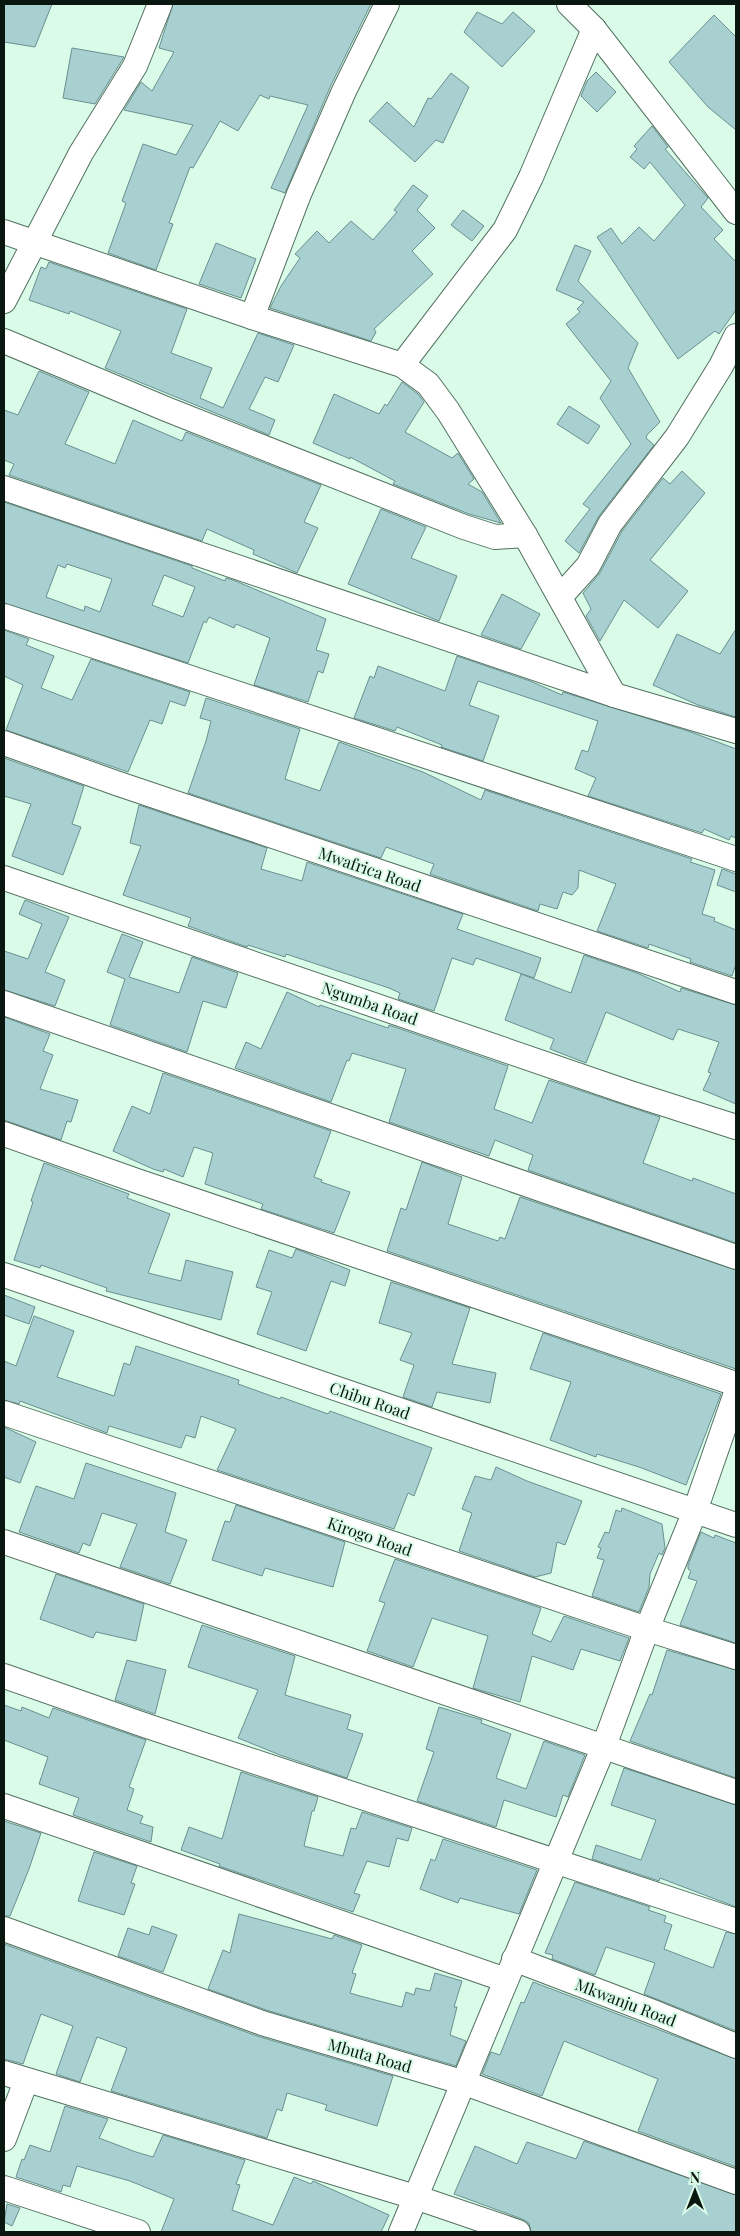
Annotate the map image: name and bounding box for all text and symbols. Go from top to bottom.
street label: Mwafrica Road [316,842,424,896]
street label: Ngumba Road [319,977,421,1029]
street label: Chibu Road [327,1376,413,1424]
street label: Kirogo Road [325,1512,415,1560]
street label: Mkwanju Road [573,1973,679,2031]
street label: Mbuta Road [326,2033,414,2077]
north arrow [670,2166,720,2216]
text: N [690,2168,700,2187]

